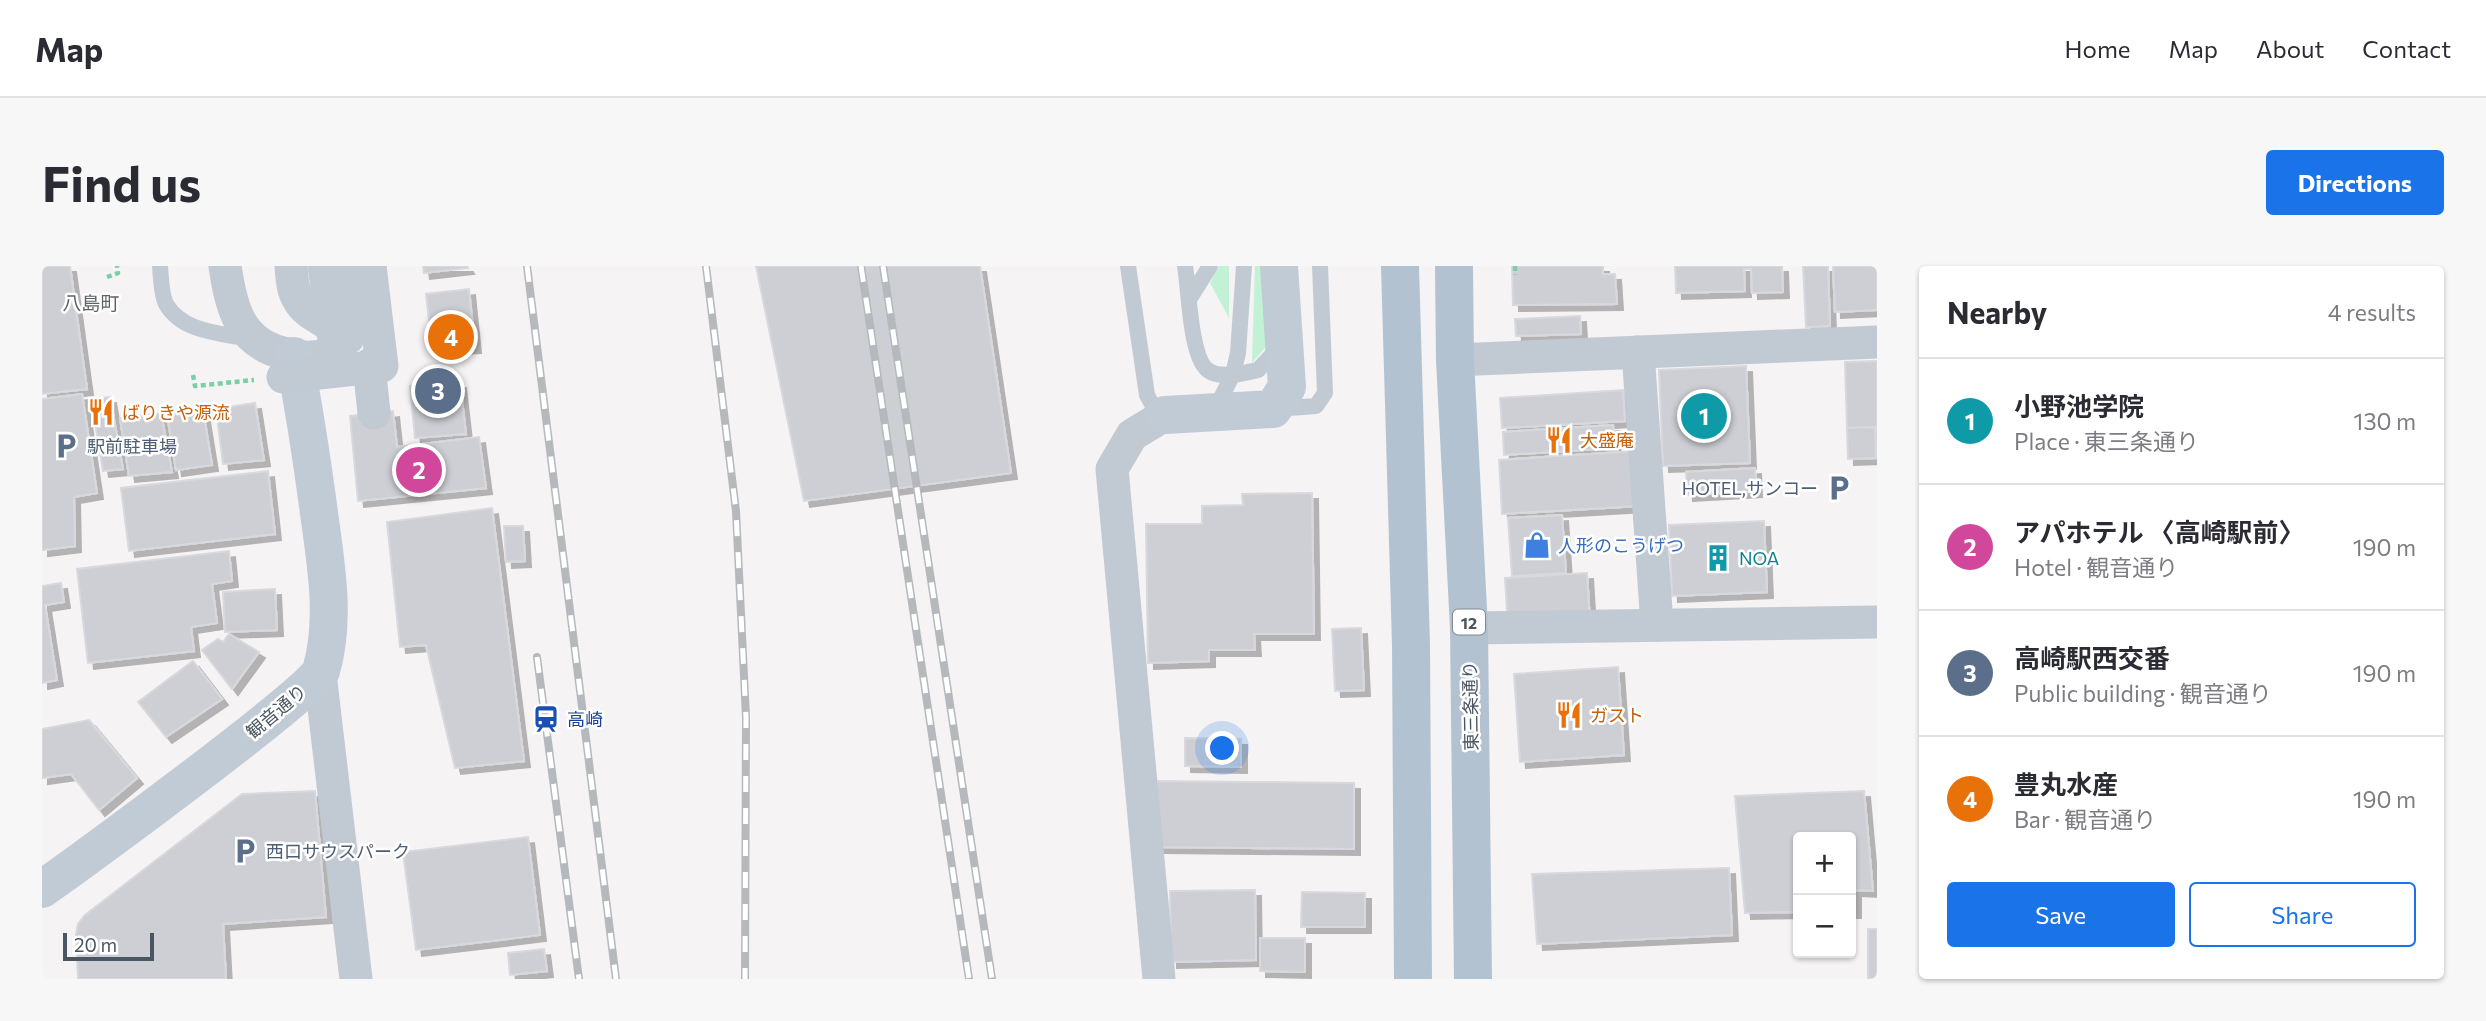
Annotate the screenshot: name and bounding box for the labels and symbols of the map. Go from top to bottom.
district label: 八島町 [62,291,120,314]
pin: 4 [428,311,474,363]
pin: 3 [415,365,461,417]
pin: 1 [1681,390,1727,442]
restaurant icon: ばりきや源流 [86,397,116,427]
place label: ばりきや源流 [122,401,230,423]
restaurant icon: 大盛庵 [1544,425,1574,455]
place label: 大盛庵 [1580,429,1634,451]
parking icon: 駅前駐車場 [51,431,81,461]
place label: 駅前駐車場 [87,435,177,457]
pin: 2 [396,444,442,496]
parking icon: HOTEL,サンコー [1824,473,1854,503]
place label: HOTEL,サンコー [1682,477,1818,499]
shop icon: 人形のこうげつ [1522,530,1552,560]
place label: 人形のこうげつ [1558,534,1684,556]
building icon: NOA [1703,543,1733,573]
place label: NOA [1739,547,1779,569]
road number: 12 [1453,610,1485,634]
street label: 東三条通り [1458,661,1482,751]
street label: 観音通り [241,679,311,743]
restaurant icon: ガスト [1554,700,1584,730]
station icon: 高崎 [531,704,561,734]
place label: ガスト [1590,704,1644,726]
place label: 高崎 [567,708,603,730]
your location [1205,731,1239,765]
parking icon: 西口サウスパーク [230,836,260,866]
place label: 西口サウスパーク [266,840,410,862]
scale bar [63,930,154,962]

